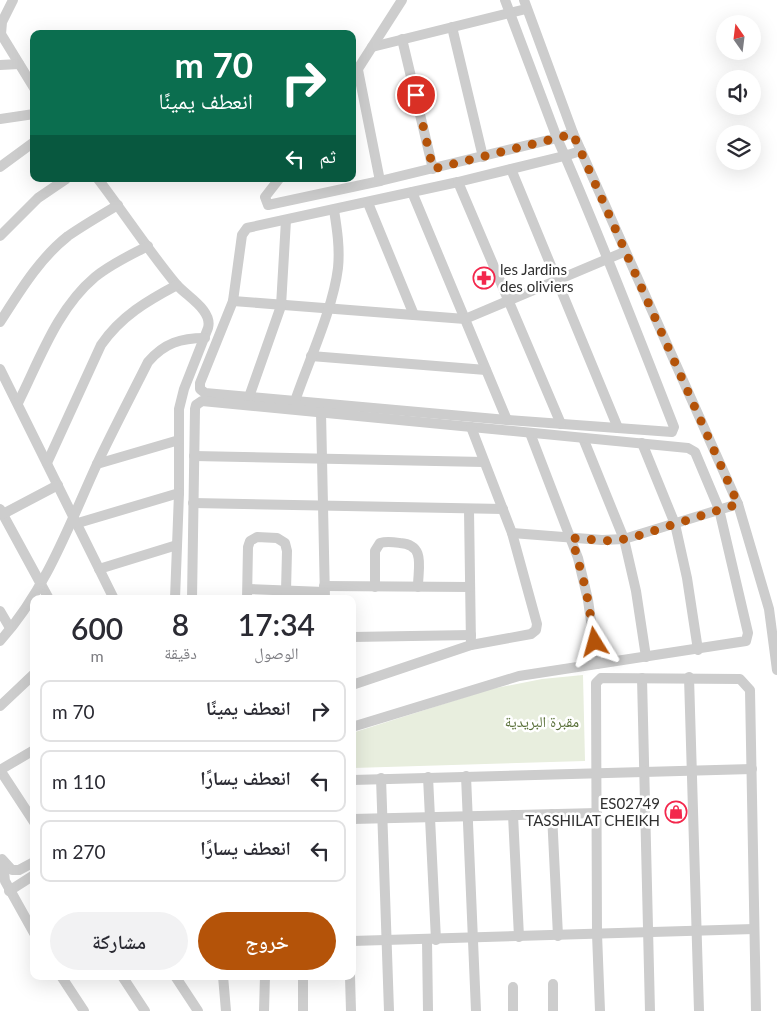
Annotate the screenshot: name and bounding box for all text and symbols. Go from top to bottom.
north arrow [716,15,761,60]
map controls [716,15,761,170]
text: 70 m [175,43,253,85]
icon: right [271,50,336,115]
button: sound [716,70,761,115]
pin [395,74,437,116]
icon: arrive [402,81,430,109]
text: انعطف يمينًا [159,87,253,114]
button: layers [716,125,761,170]
text: ثم [319,144,336,167]
icon: left [281,145,309,173]
place label: les Jardins des oliviers [500,260,573,295]
pharmacy icon: les Jardins des oliviers [472,266,496,290]
text: 8 [172,606,189,642]
text: 17:34 [238,606,315,642]
text: 600 [71,610,123,646]
position arrow [568,615,620,667]
text: دقيقة [164,643,197,662]
text: الوصول [254,643,299,662]
text: m [91,646,104,665]
text: انعطف يمينًا [206,696,291,719]
icon: right [306,697,334,725]
text: 70 m [52,700,95,723]
park label: مقبرة البريدية [505,712,579,731]
text: انعطف يسارًا [200,766,291,789]
icon: left [306,767,334,795]
text: 110 m [52,770,106,793]
place label: ES02749 TASSHILAT CHEIKH [525,794,660,829]
shop icon: ES02749 TASSHILAT CHEIKH [664,800,688,824]
text: انعطف يسارًا [200,836,291,859]
icon: left [306,837,334,865]
text: 270 m [52,840,106,863]
button: مشاركة [50,912,188,970]
button: خروج [198,912,336,970]

